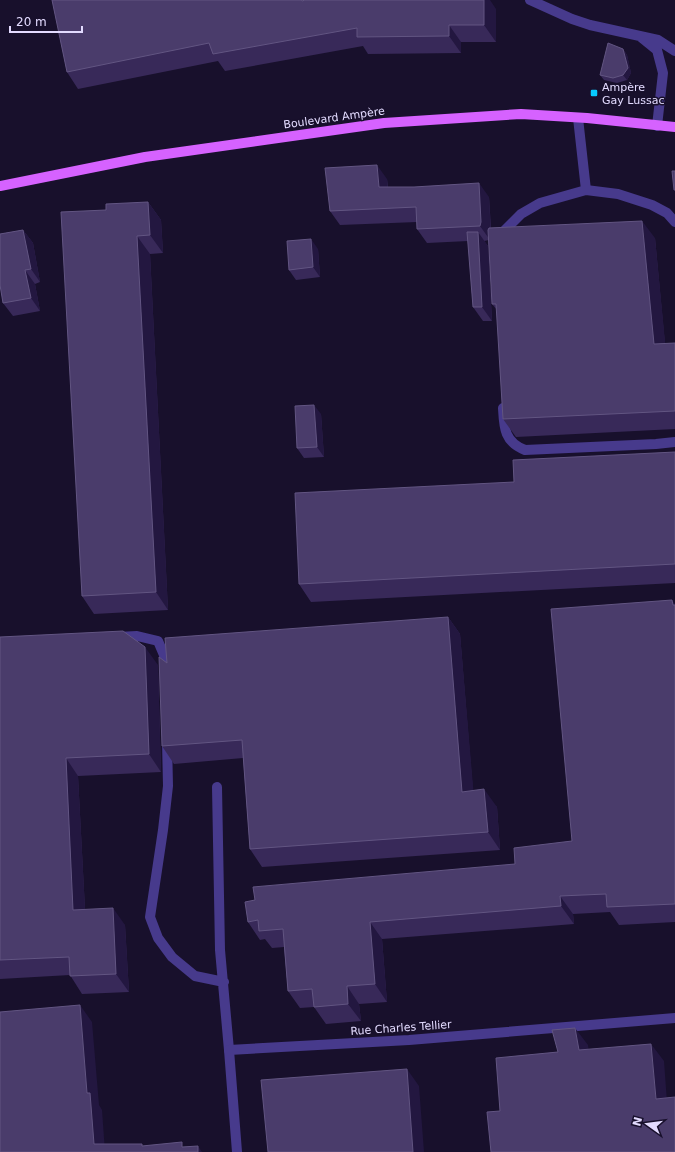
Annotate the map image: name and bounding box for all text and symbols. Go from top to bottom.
scale bar [10,8,82,34]
text: 20 m [16,15,47,29]
place label: Ampère Gay Lussac [602,81,664,107]
marker: Ampère Gay Lussac [589,88,599,98]
street label: Boulevard Ampère [283,104,386,132]
street label: Rue Charles Tellier [350,1018,453,1038]
north arrow [627,1104,667,1144]
text: N [630,1116,645,1128]

